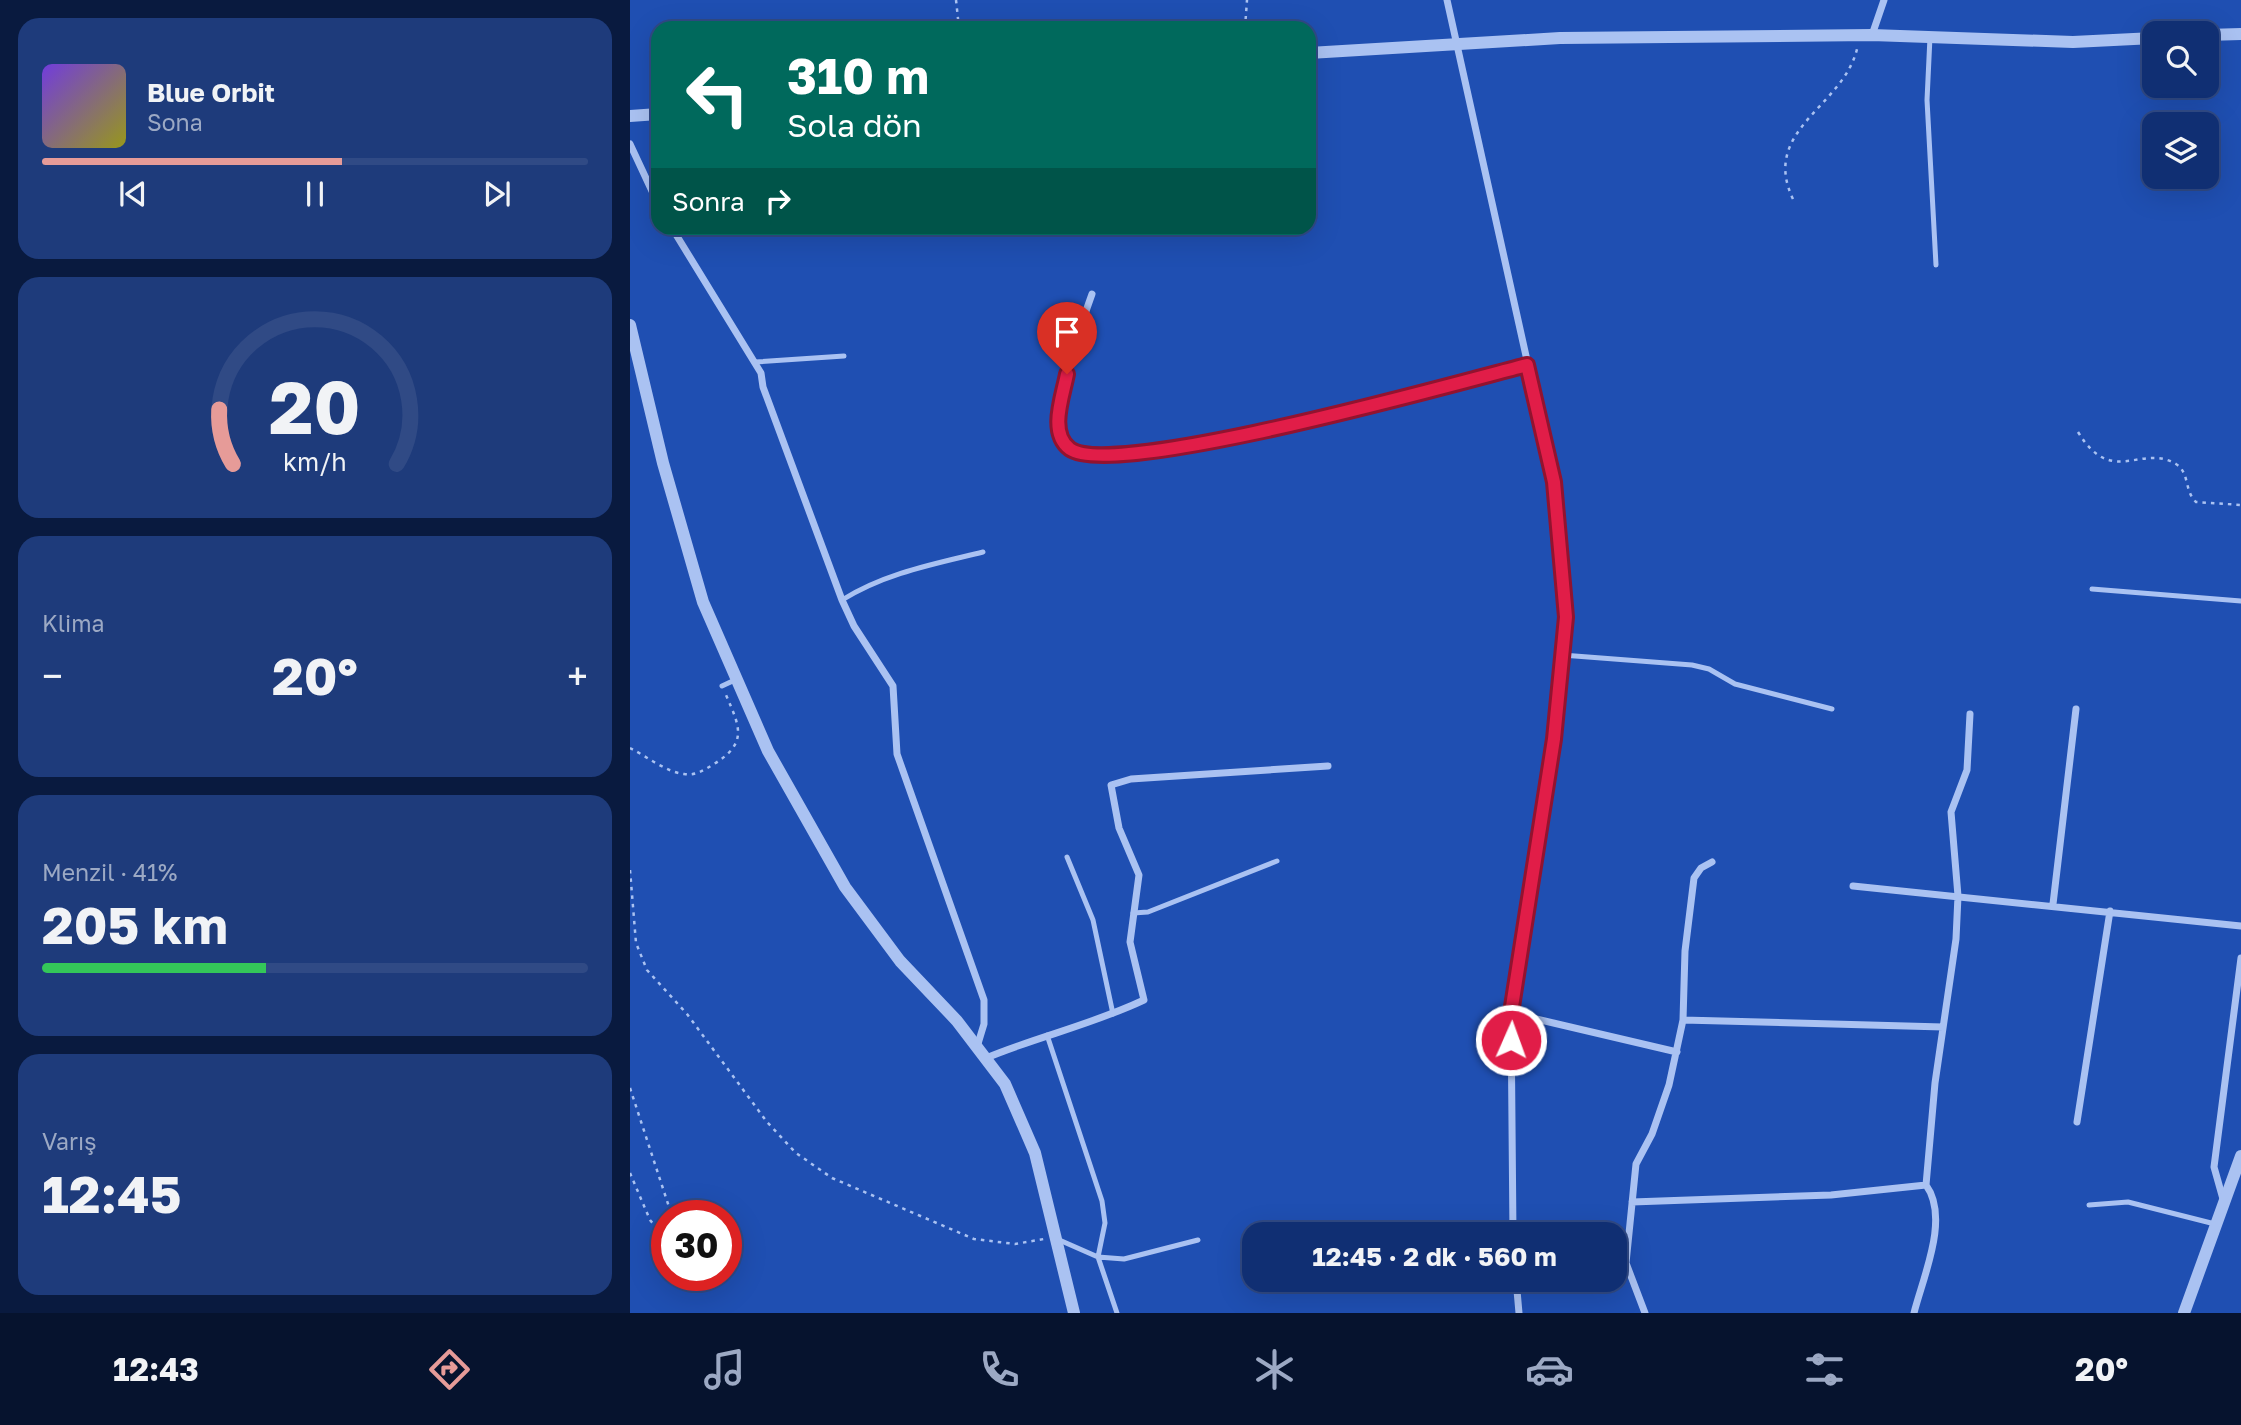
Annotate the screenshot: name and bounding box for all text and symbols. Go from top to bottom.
map controls [2142,21,2219,189]
button: search [2142,21,2219,98]
text: 310 m [787,46,929,105]
icon: left [672,49,763,140]
text: Blue Orbit [147,77,275,108]
text: Sola dön [787,106,922,144]
text: Sona [147,108,203,136]
button: layers [2142,112,2219,189]
icon: previous [114,175,152,213]
icon: pause [296,175,334,213]
icon: next [478,175,516,213]
icon: right [759,182,797,220]
text: Sonra [672,186,745,217]
pin [1037,302,1097,374]
icon: arrive [1048,313,1086,351]
text: 20 [269,363,361,450]
text: km/h [283,445,347,476]
text: Klima [42,609,105,637]
text: 20° [272,644,358,706]
text: − [42,653,63,698]
text: + [567,653,588,698]
text: Menzil · 41% [42,858,177,886]
text: 205 km [42,893,228,955]
position arrow [1474,1003,1548,1077]
text: Varış [42,1127,96,1155]
text: 12:45 [42,1162,181,1224]
speed limit sign: 30 [651,1200,742,1291]
text: 12:45 · 2 dk · 560 m [1312,1241,1557,1272]
icon: directions [425,1345,474,1394]
icon: music [700,1345,749,1394]
icon: phone [975,1345,1024,1394]
icon: climate [1250,1345,1299,1394]
icon: car [1525,1345,1574,1394]
icon: filters [1800,1345,1849,1394]
text: 12:43 [113,1350,199,1388]
text: 20° [2075,1350,2128,1388]

